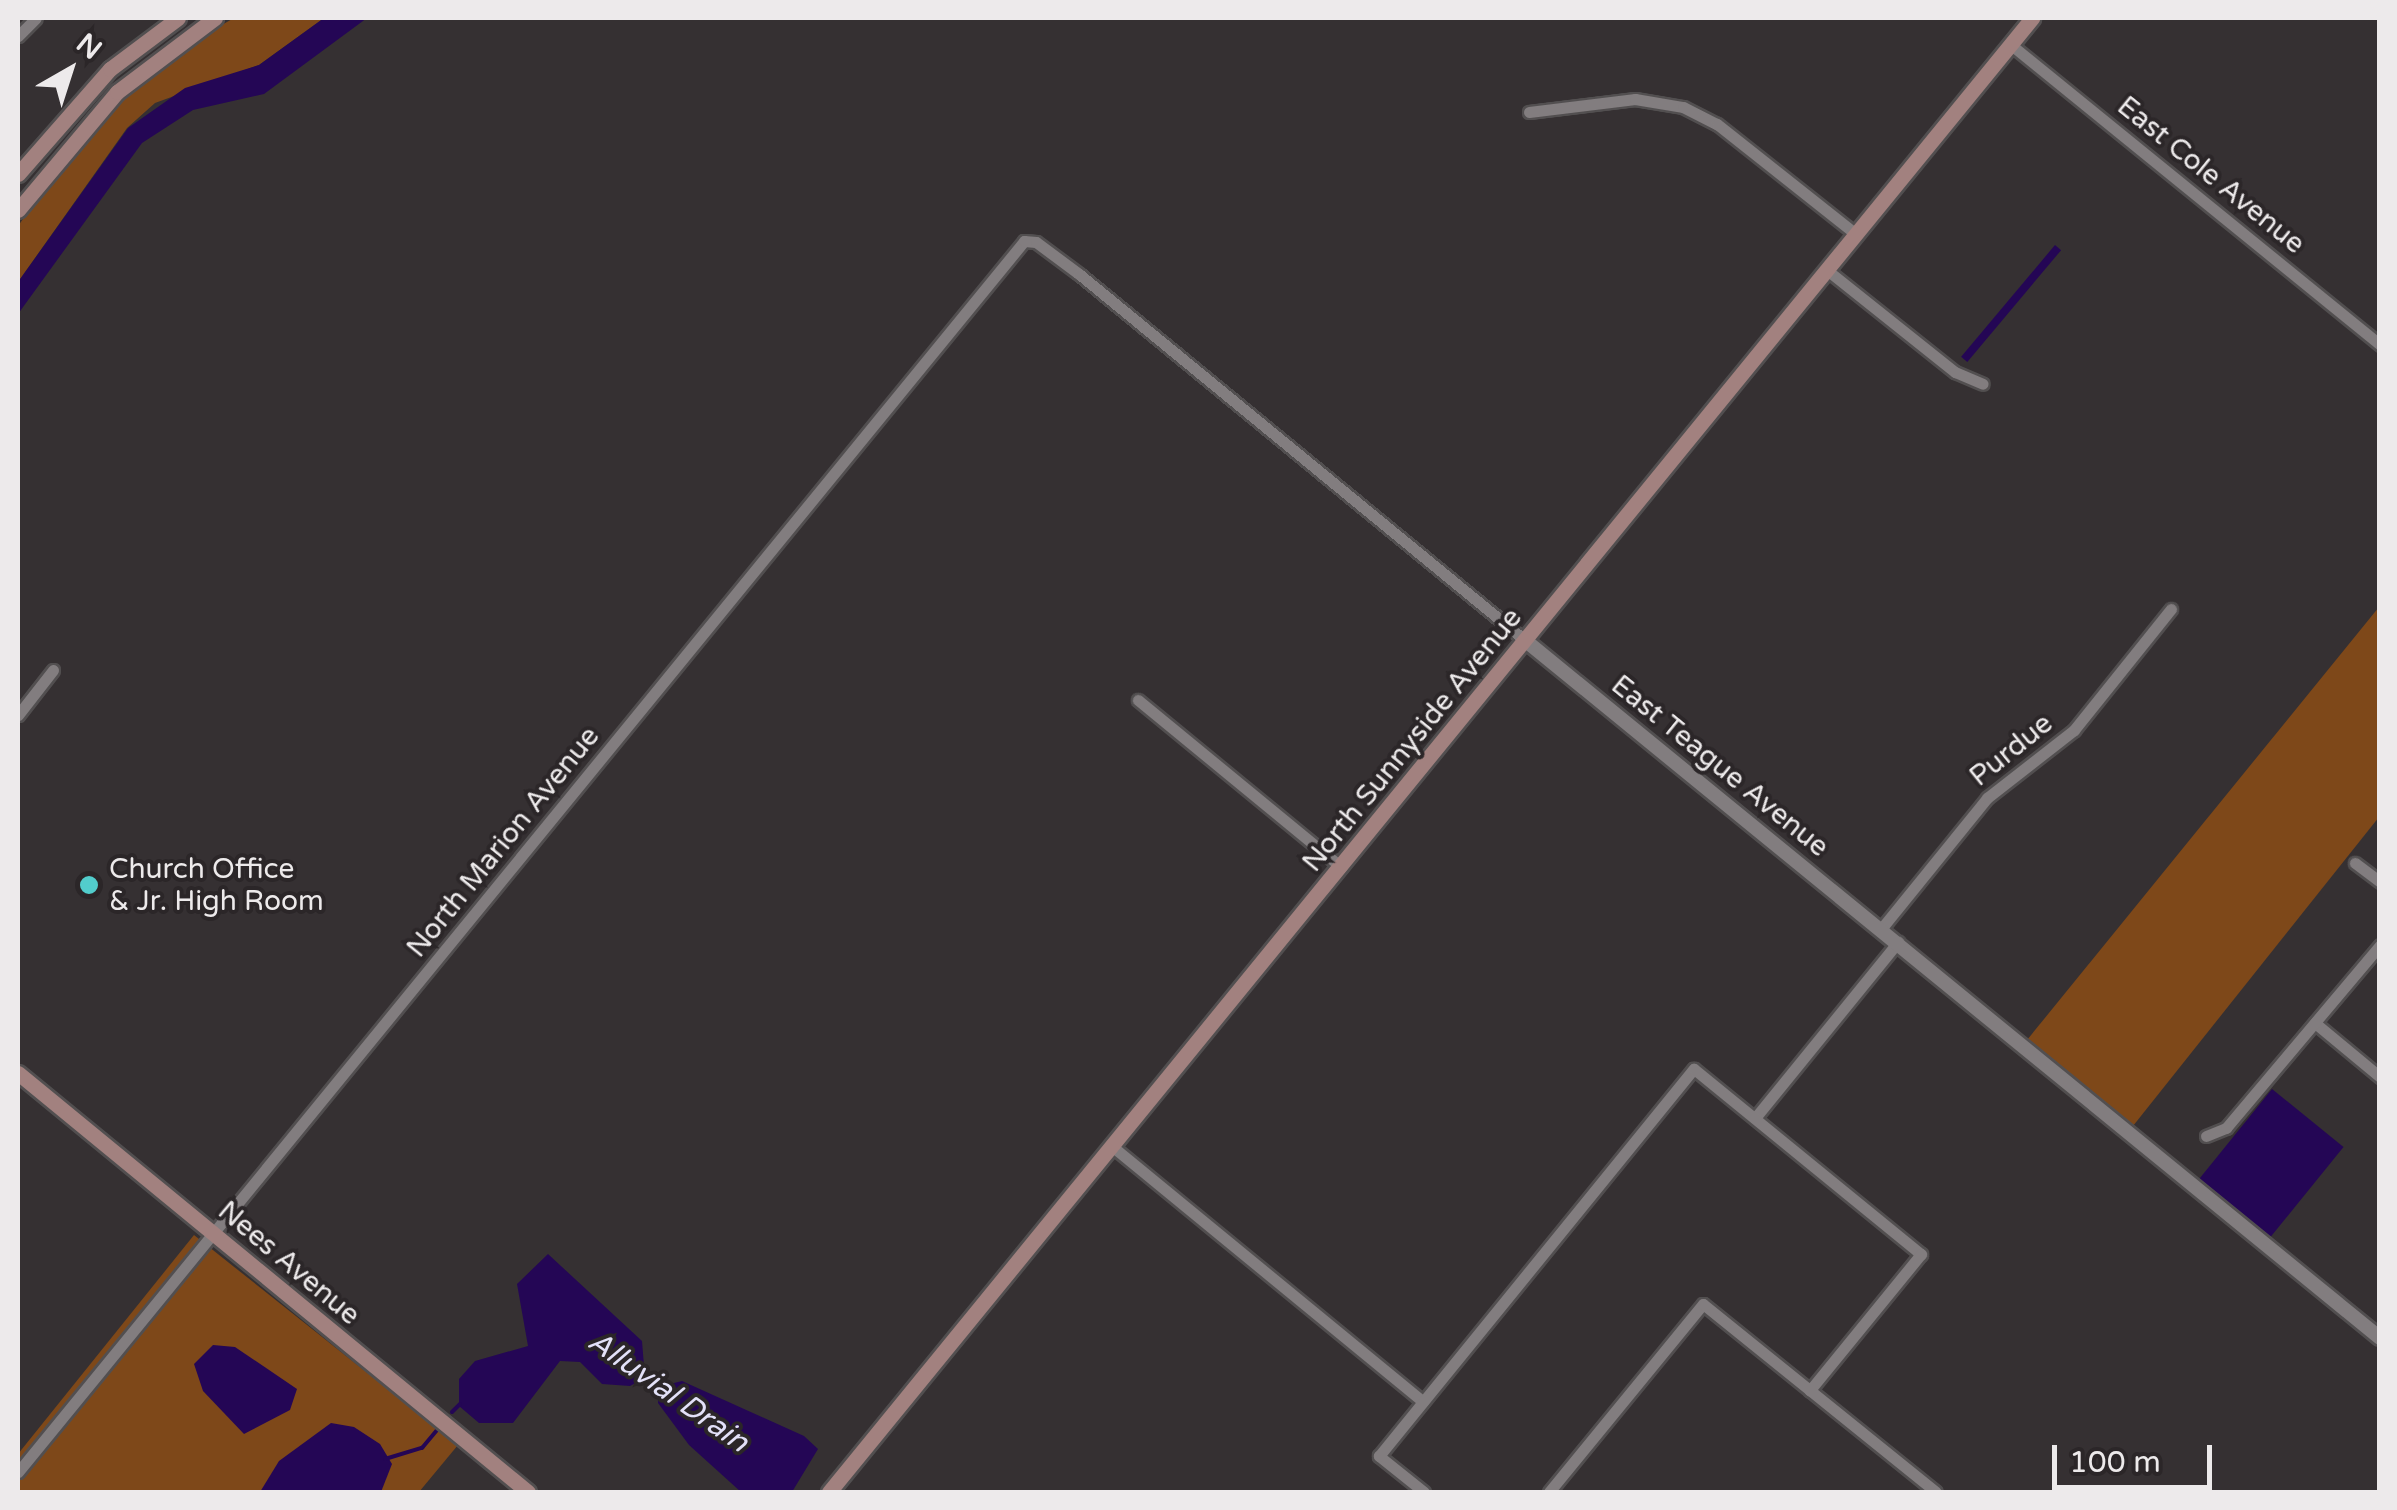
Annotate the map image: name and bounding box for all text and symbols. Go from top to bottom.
north arrow [20,20,120,120]
text: N [69,26,108,67]
street label: East Cole Avenue [2111,89,2311,261]
street label: North Sunnyside Avenue [1295,601,1529,879]
street label: East Teague Avenue [1605,668,1835,864]
street label: Purdue [1963,707,2059,793]
street label: North Marion Avenue [400,720,606,964]
place label: Church Office & Jr. High Room [109,852,324,918]
marker: Church Office & Jr. High Room [78,874,100,896]
street label: Nees Avenue [211,1194,367,1332]
water label: Alluvial Drain [581,1324,755,1460]
scale bar [2057,1425,2217,1487]
text: 100 m [2069,1444,2161,1481]

